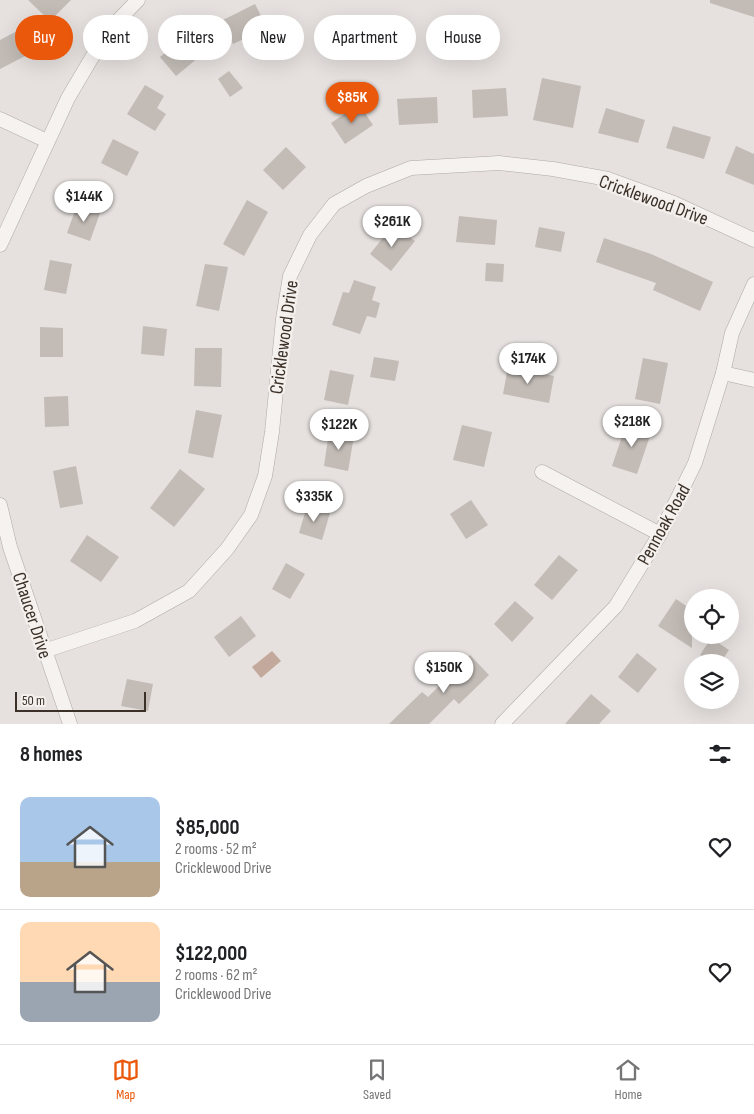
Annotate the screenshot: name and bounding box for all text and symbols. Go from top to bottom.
chip: Buy [15,15,73,60]
chip: Rent [83,15,148,60]
chip: Filters [158,15,232,60]
chip: New [242,15,304,60]
chip: Apartment [314,15,416,60]
chip: House [426,15,500,60]
pin: $85K [322,82,382,124]
text: $85K [337,88,367,107]
street label: Cricklewood Drive [596,170,711,231]
pin: $144K [49,180,119,223]
text: $144K [65,187,103,206]
pin: $261K [357,206,427,248]
text: $261K [373,212,411,231]
street label: Cricklewood Drive [265,279,304,396]
pin: $174K [493,342,563,385]
text: $174K [510,349,546,368]
pin: $218K [597,406,667,448]
pin: $122K [304,408,374,451]
text: $218K [614,412,650,431]
text: $122K [321,415,357,434]
pin: $335K [279,480,349,523]
street label: Pennoak Road [633,480,696,569]
text: $335K [295,487,333,506]
street label: Chaucer Drive [7,569,56,662]
map controls [684,589,739,709]
button: locate [684,589,739,644]
pin: $150K [409,652,479,694]
button: layers [684,654,739,709]
text: $150K [425,658,463,677]
scale bar [15,689,146,712]
text: 50 m [22,692,45,709]
icon: filters [706,740,734,768]
text: 8 homes [20,742,83,767]
text: $85,000 [175,815,240,840]
icon: home [60,817,120,877]
icon: heart [706,833,734,861]
text: 2 rooms · 52 m² [175,840,257,859]
text: Cricklewood Drive [175,859,271,878]
text: $122,000 [175,941,247,966]
icon: home [60,942,120,1002]
icon: heart [706,958,734,986]
text: 2 rooms · 62 m² [175,966,258,985]
text: Cricklewood Drive [175,985,271,1004]
tab: Map [112,1056,140,1103]
tab: Saved [363,1056,391,1103]
tab: Home [614,1056,642,1103]

